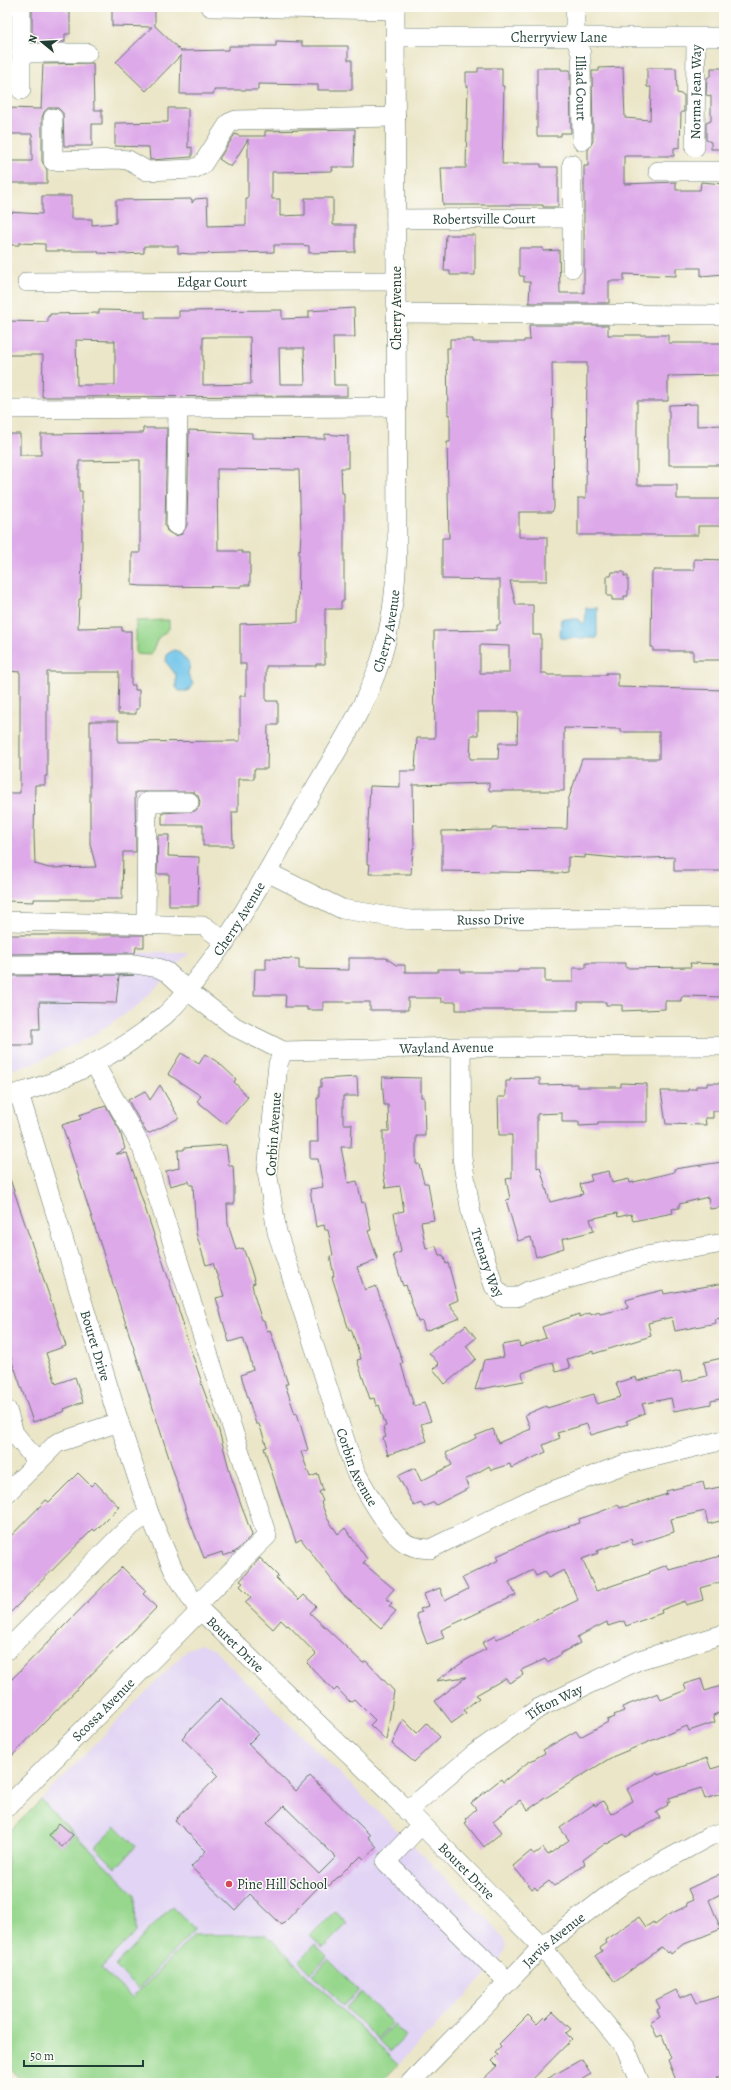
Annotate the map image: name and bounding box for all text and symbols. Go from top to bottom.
north arrow [22,22,62,62]
street label: Cherryview Lane [511,28,607,47]
text: N [25,33,41,45]
street label: Norma Jean Way [686,44,706,140]
street label: Illiad Court [571,55,591,121]
street label: Robertsville Court [432,209,536,229]
street label: Cherry Avenue [387,266,406,350]
street label: Edgar Court [177,272,247,292]
street label: Cherry Avenue [368,589,404,675]
street label: Cherry Avenue [209,878,270,960]
street label: Russo Drive [456,910,525,930]
street label: Wayland Avenue [398,1038,494,1058]
street label: Corbin Avenue [261,1091,286,1177]
street label: Trenary Way [466,1226,509,1302]
street label: Bouret Drive [76,1308,115,1384]
street label: Corbin Avenue [332,1426,382,1510]
street label: Bouret Drive [202,1612,268,1677]
street label: Scossa Avenue [68,1674,139,1746]
street label: Tifton Way [522,1679,587,1725]
street label: Bouret Drive [434,1838,499,1904]
place label: Pine Hill School [237,1875,328,1894]
marker: Pine Hill School [224,1879,234,1889]
street label: Jarvis Avenue [518,1908,589,1972]
scale bar [24,2042,143,2068]
text: 50 m [30,2048,54,2064]

